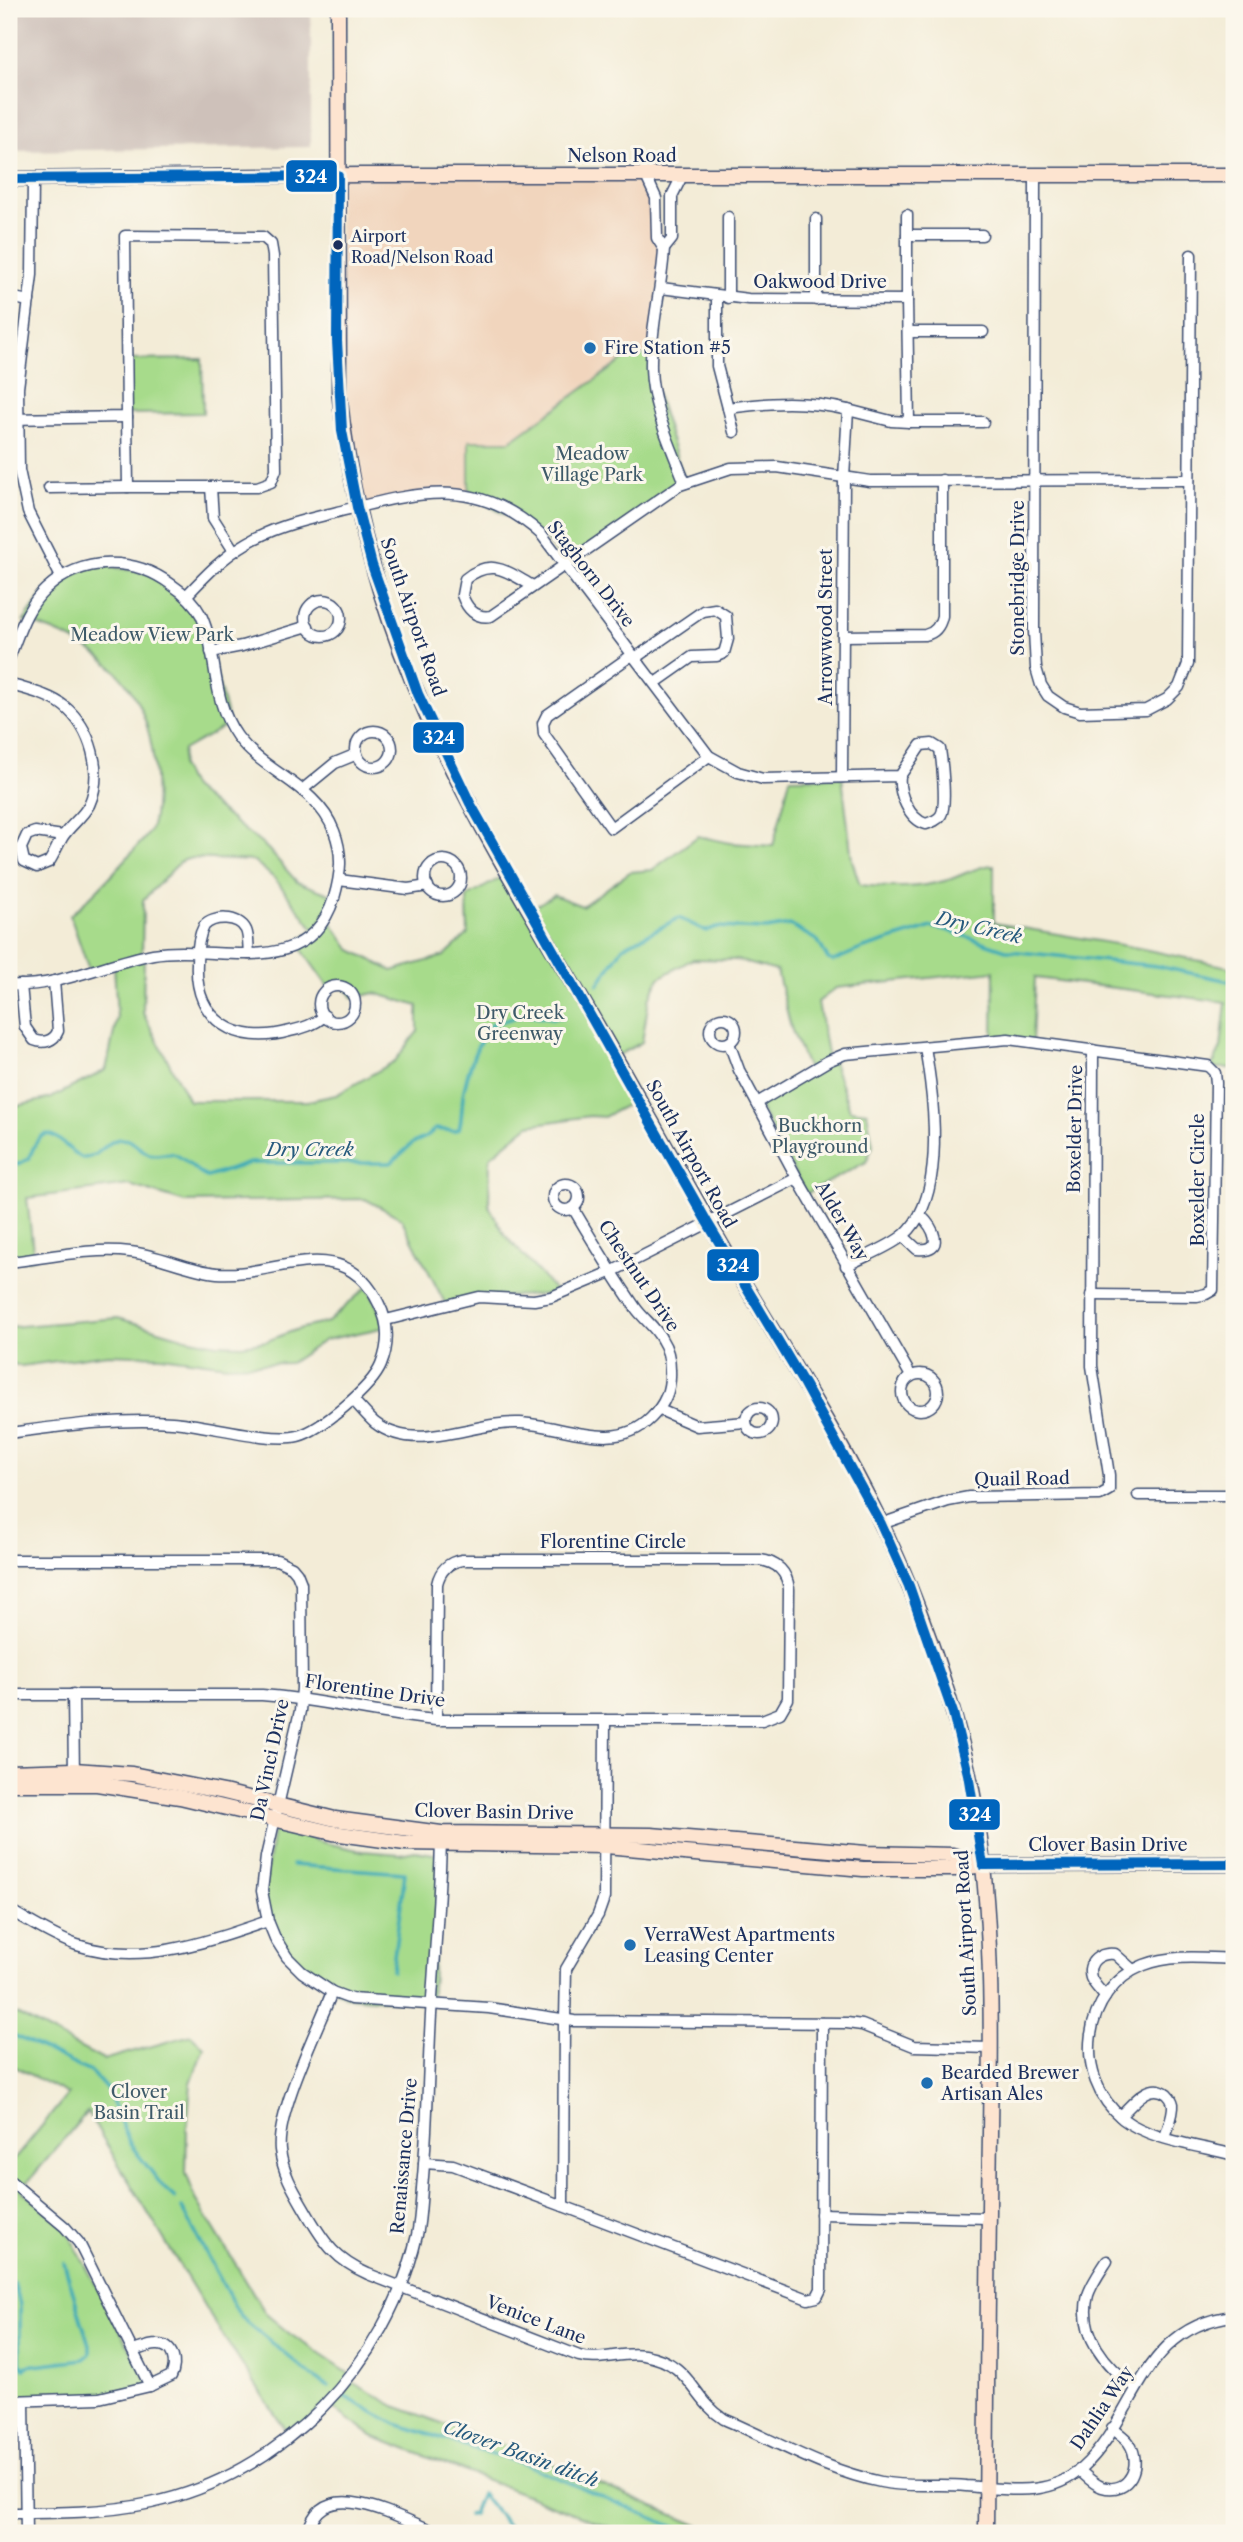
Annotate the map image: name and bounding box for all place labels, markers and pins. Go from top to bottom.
place label: Airport Road/Nelson Road [350,226,494,267]
marker: Airport Road/Nelson Road [331,238,345,252]
place label: Fire Station #5 [604,337,731,359]
marker: Fire Station #5 [582,340,598,356]
place label: VerraWest Apartments Leasing Center [643,1924,835,1967]
marker: VerraWest Apartments Leasing Center [622,1937,638,1953]
place label: Bearded Brewer Artisan Ales [940,2062,1079,2105]
marker: Bearded Brewer Artisan Ales [919,2075,935,2091]

